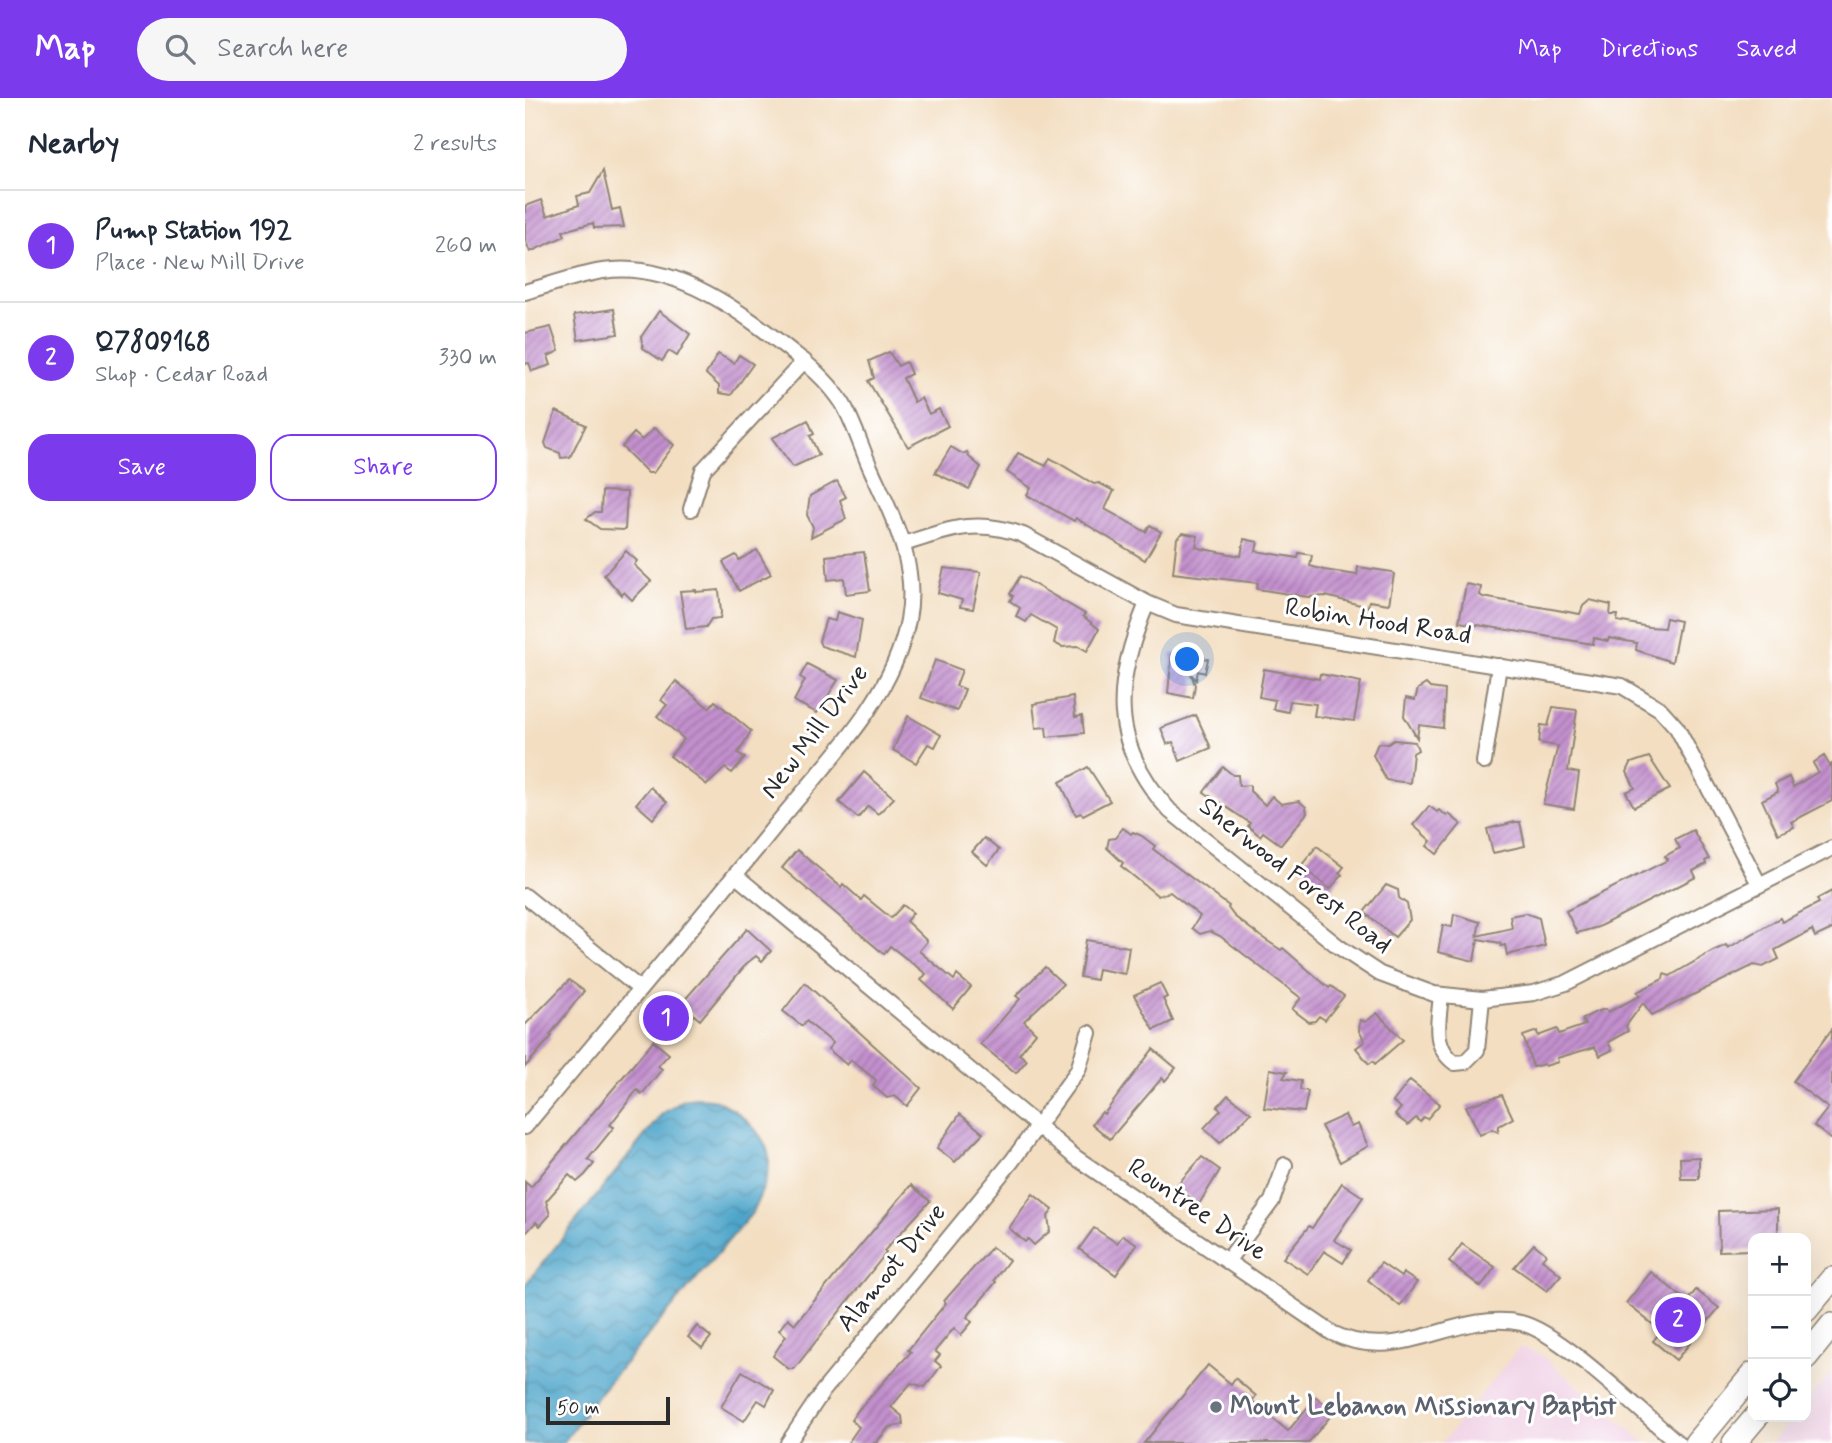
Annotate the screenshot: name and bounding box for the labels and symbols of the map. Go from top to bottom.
street label: Robin Hood Road [1282,591,1474,653]
your location [1170,642,1204,676]
street label: New Mill Drive [753,658,877,806]
street label: Sherwood Forest Road [1192,790,1398,962]
pin: 1 [643,992,689,1044]
street label: Rountree Drive [1121,1151,1273,1269]
street label: Alamoot Drive [830,1197,954,1339]
pin: 2 [1655,1294,1701,1346]
place label: Mount Lebanon Missionary Baptist [1230,1390,1617,1424]
scale bar [546,1394,670,1426]
marker: Mount Lebanon Missionary Baptist [1208,1399,1224,1415]

